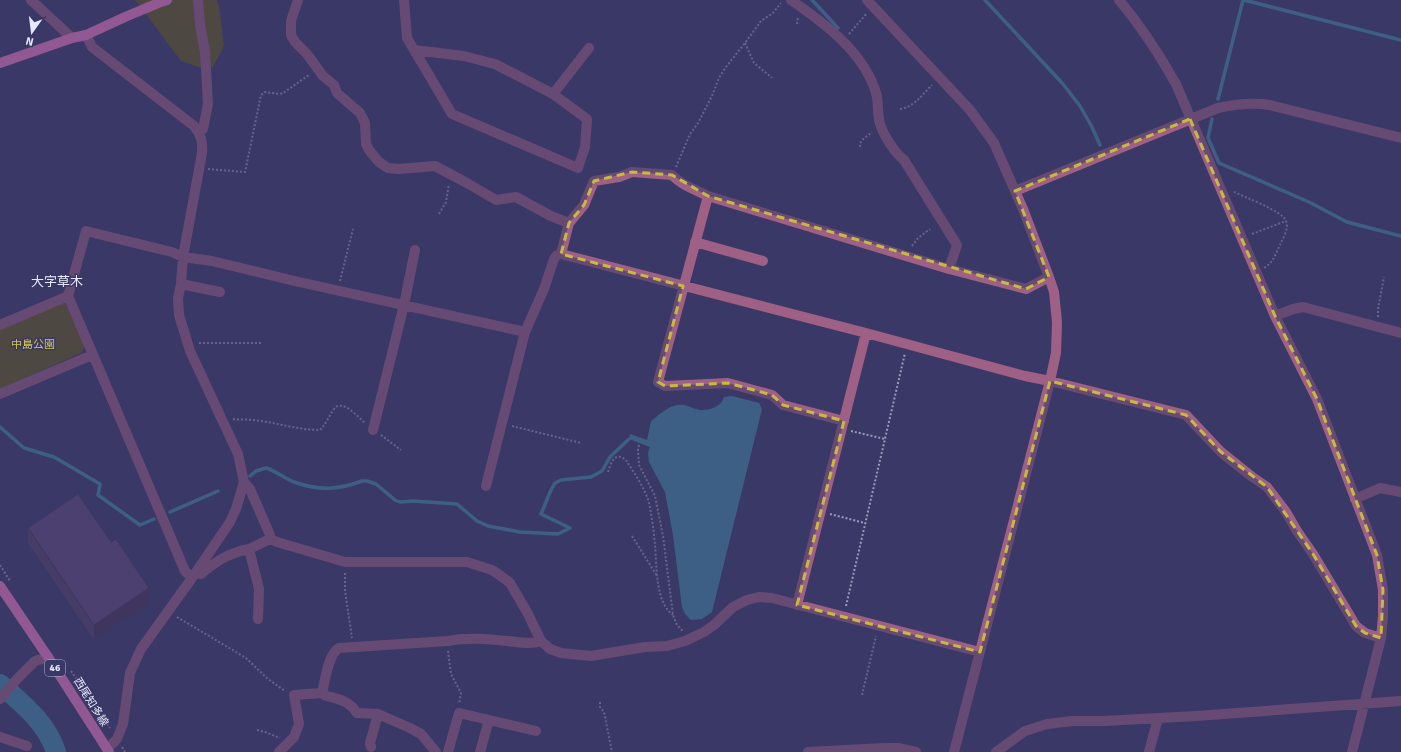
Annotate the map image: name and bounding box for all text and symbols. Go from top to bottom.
north arrow [12,12,52,52]
text: N [24,34,35,48]
district label: 大字草木 [31,274,83,290]
park label: 中島公園 [11,338,55,351]
road number: 46 [45,660,65,676]
street label: 西尾知多線 [71,675,111,729]

